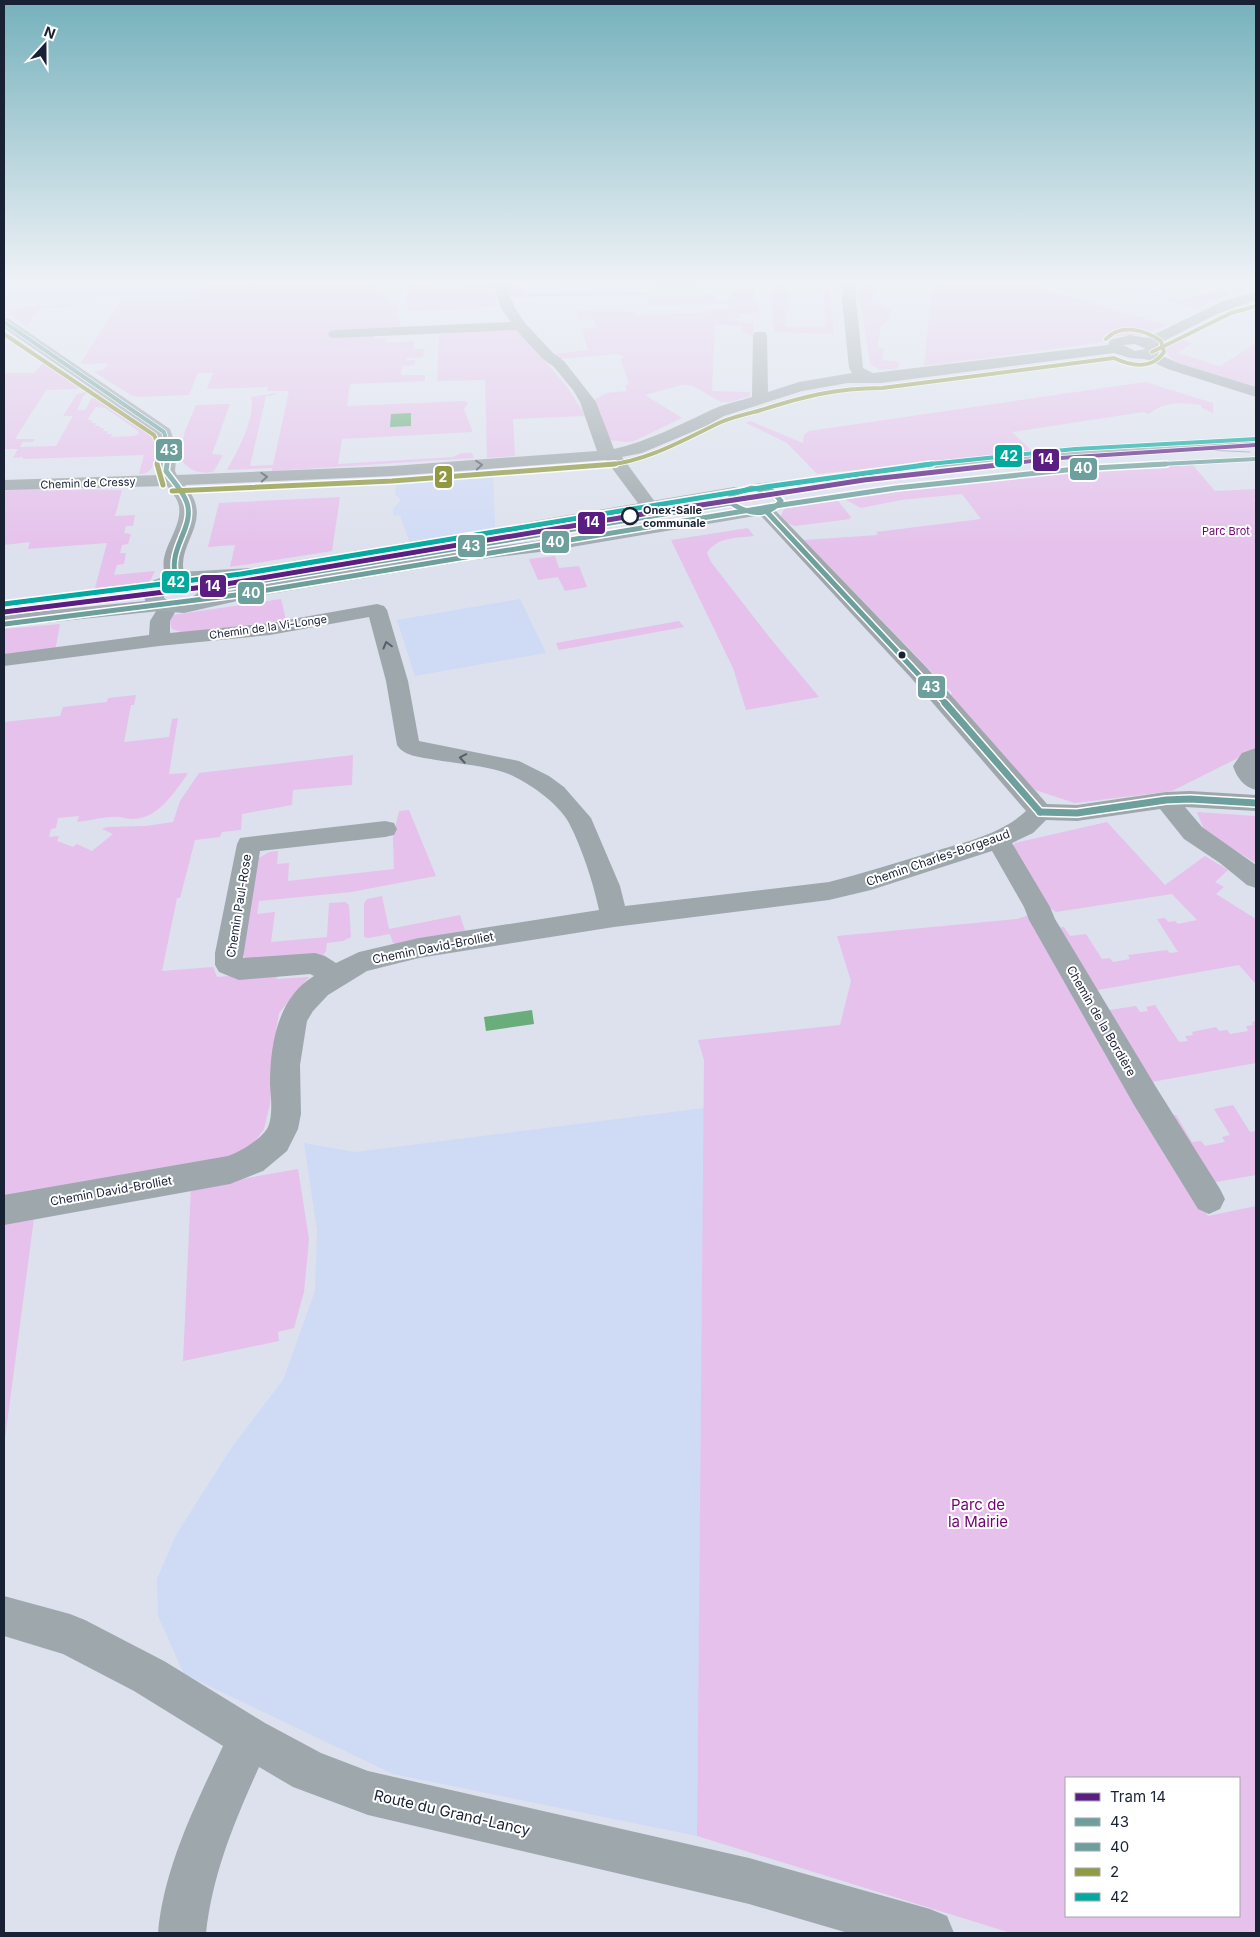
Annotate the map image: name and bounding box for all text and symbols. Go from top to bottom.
north arrow [20,20,70,70]
text: N [42,23,58,42]
line badge: 43 [155,438,183,462]
text: 43 [160,441,178,458]
line badge: 42 [994,444,1023,468]
text: 42 [1000,447,1018,464]
line badge: 14 [1032,448,1060,472]
text: 14 [1038,450,1054,467]
line badge: 40 [1069,457,1098,481]
one-way arrow [475,459,483,470]
text: 40 [1074,459,1092,476]
line badge: 2 [434,465,453,489]
text: 2 [439,468,448,485]
one-way arrow [260,471,268,482]
street label: Chemin de Cressy [40,474,136,492]
place label: Onex-Salle communale [643,503,706,530]
marker: Onex-Salle communale [621,507,639,525]
line badge: 14 [577,511,606,535]
text: 14 [584,513,600,530]
park label: Parc Brot [1202,524,1250,538]
line badge: 40 [541,530,570,554]
text: 40 [546,533,564,550]
line badge: 43 [457,534,486,558]
text: 43 [462,537,480,554]
line badge: 42 [161,570,190,594]
text: 42 [167,573,185,590]
line badge: 14 [199,574,227,598]
text: 14 [205,577,221,594]
line badge: 40 [237,581,265,605]
text: 40 [242,584,260,601]
street label: Chemin de la Vi-Longe [208,612,328,642]
one-way arrow [382,641,393,650]
unlabelled marker [897,650,907,660]
line badge: 43 [917,675,946,699]
text: 43 [922,678,940,695]
one-way arrow [459,753,467,763]
street label: Chemin Charles-Borgeaud [864,826,1012,889]
street label: Chemin Paul-Rose [223,853,254,959]
street label: Chemin David-Brolliet [371,928,495,967]
street label: Chemin de la Bordière [1064,963,1139,1079]
street label: Chemin David-Brolliet [49,1172,173,1209]
park label: Parc de la Mairie [948,1495,1008,1531]
legend [1065,1777,1240,1917]
street label: Route du Grand-Lancy [372,1785,533,1840]
text: Tram 14 [1110,1787,1166,1806]
text: 43 [1110,1812,1129,1831]
text: 40 [1110,1837,1129,1856]
text: 2 [1110,1862,1119,1881]
text: 42 [1110,1887,1129,1906]

